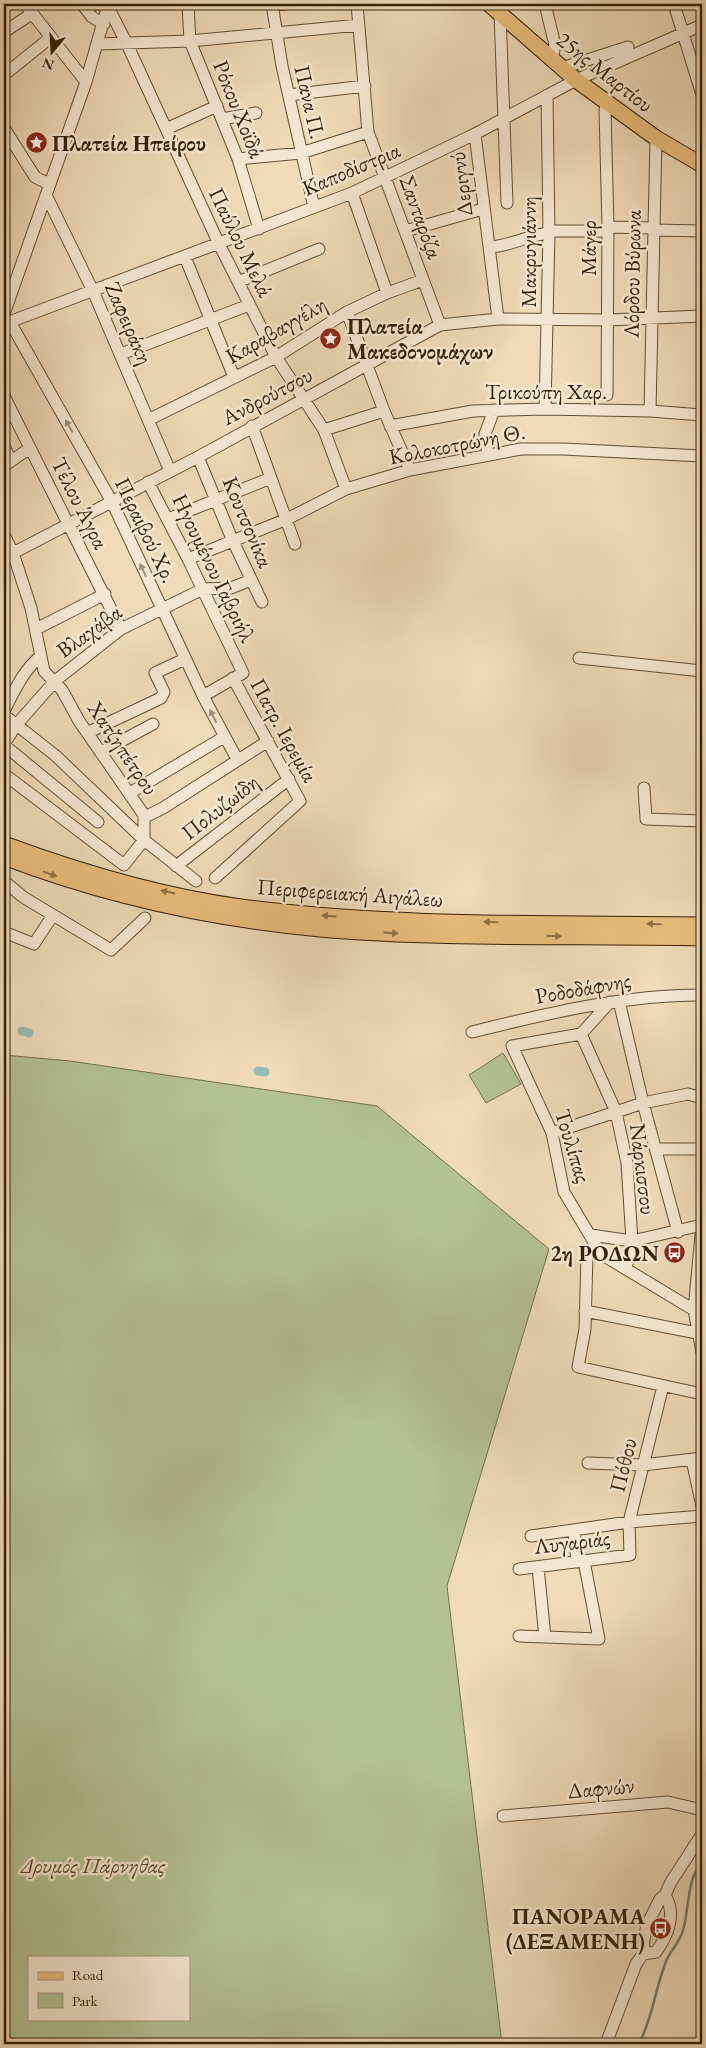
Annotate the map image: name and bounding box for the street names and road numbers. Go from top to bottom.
street label: 25ης Μαρτίου [551,25,659,119]
street label: Ρόκου Χοϊδά [206,56,272,163]
street label: Πανα Π. [287,62,333,142]
street label: Καποδίστρια [298,135,405,203]
street label: Δεριγνύ [443,150,479,218]
street label: Σανταρόζα [393,171,450,264]
street label: Παύλου Μελά [202,183,280,302]
street label: Μακρυγιάννη [514,196,543,308]
street label: Λόρδου Βύρωνα [616,209,648,339]
street label: Μάγερ [574,220,603,276]
street label: Ζαφειράκη [98,277,160,369]
street label: Καραβαγγέλη [220,289,332,371]
street label: Ανδρούτσου [216,360,317,432]
street label: Τρικούπη Χαρ. [485,377,607,406]
street label: Κολοκοτρώνη Θ. [386,417,528,471]
street label: Τέλου Άγρα [45,452,116,555]
street label: Περαιβού Χρ. [108,472,184,588]
street label: Κουτσονίκα [216,472,281,573]
street label: Ηγουμένου Γαβριήλ [165,489,263,648]
street label: Βλαχάβα [51,597,128,664]
street label: Πατρ. Ιερεμία [244,673,325,788]
street label: Χατζηπέτρου [80,695,165,801]
street label: Πολυζωίδη [175,768,265,846]
street label: Περιφερειακή Αιγάλεω [256,872,444,914]
street label: Ροδοδάφνης [533,965,633,1011]
street label: Τουλίπας [548,1106,598,1186]
street label: Νάρκισσου [623,1122,663,1216]
street label: Πόθου [602,1435,644,1495]
street label: Λυγαριάς [531,1523,612,1561]
street label: Δαφνών [566,1771,636,1805]

